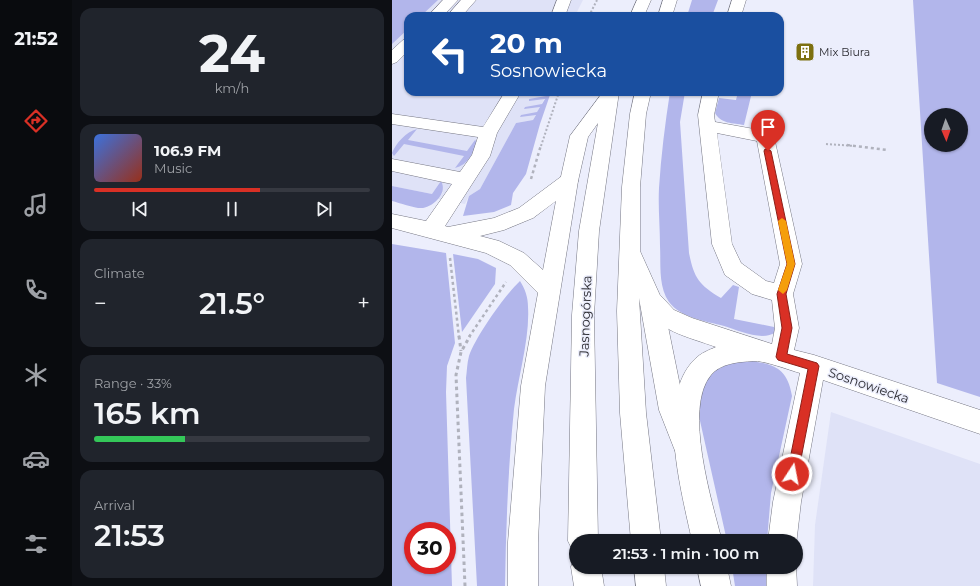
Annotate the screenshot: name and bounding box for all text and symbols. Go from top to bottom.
text: 24 [199,22,265,85]
text: 20 m [490,26,563,60]
text: 21:52 [14,28,58,50]
icon: left [424,28,476,80]
building icon: Mix Biura [794,41,816,63]
place label: Mix Biura [819,45,870,59]
text: Sosnowiecka [490,60,607,82]
text: km/h [215,80,249,96]
icon: directions [22,107,50,135]
north arrow [924,108,968,152]
map controls [924,108,968,152]
pin [751,110,785,151]
icon: arrive [757,116,779,138]
text: 106.9 FM [154,141,221,160]
text: Music [154,160,192,176]
icon: music [22,191,50,219]
icon: previous [129,198,151,220]
icon: pause [221,198,243,220]
icon: next [313,198,335,220]
text: Climate [94,265,145,281]
street label: Jasnogórska [576,275,594,358]
icon: phone [22,276,50,304]
text: 21.5° [199,285,265,322]
text: − [94,290,107,317]
text: + [357,290,370,317]
icon: climate [22,361,50,389]
street label: Sosnowiecka [826,364,912,406]
text: Range · 33% [94,375,172,391]
text: 165 km [94,395,201,432]
icon: car [22,445,50,473]
position arrow [771,453,813,495]
text: Arrival [94,497,135,513]
text: 21:53 [94,517,165,554]
speed limit sign: 30 [404,522,456,574]
icon: filters [22,530,50,558]
text: 21:53 · 1 min · 100 m [613,544,759,563]

